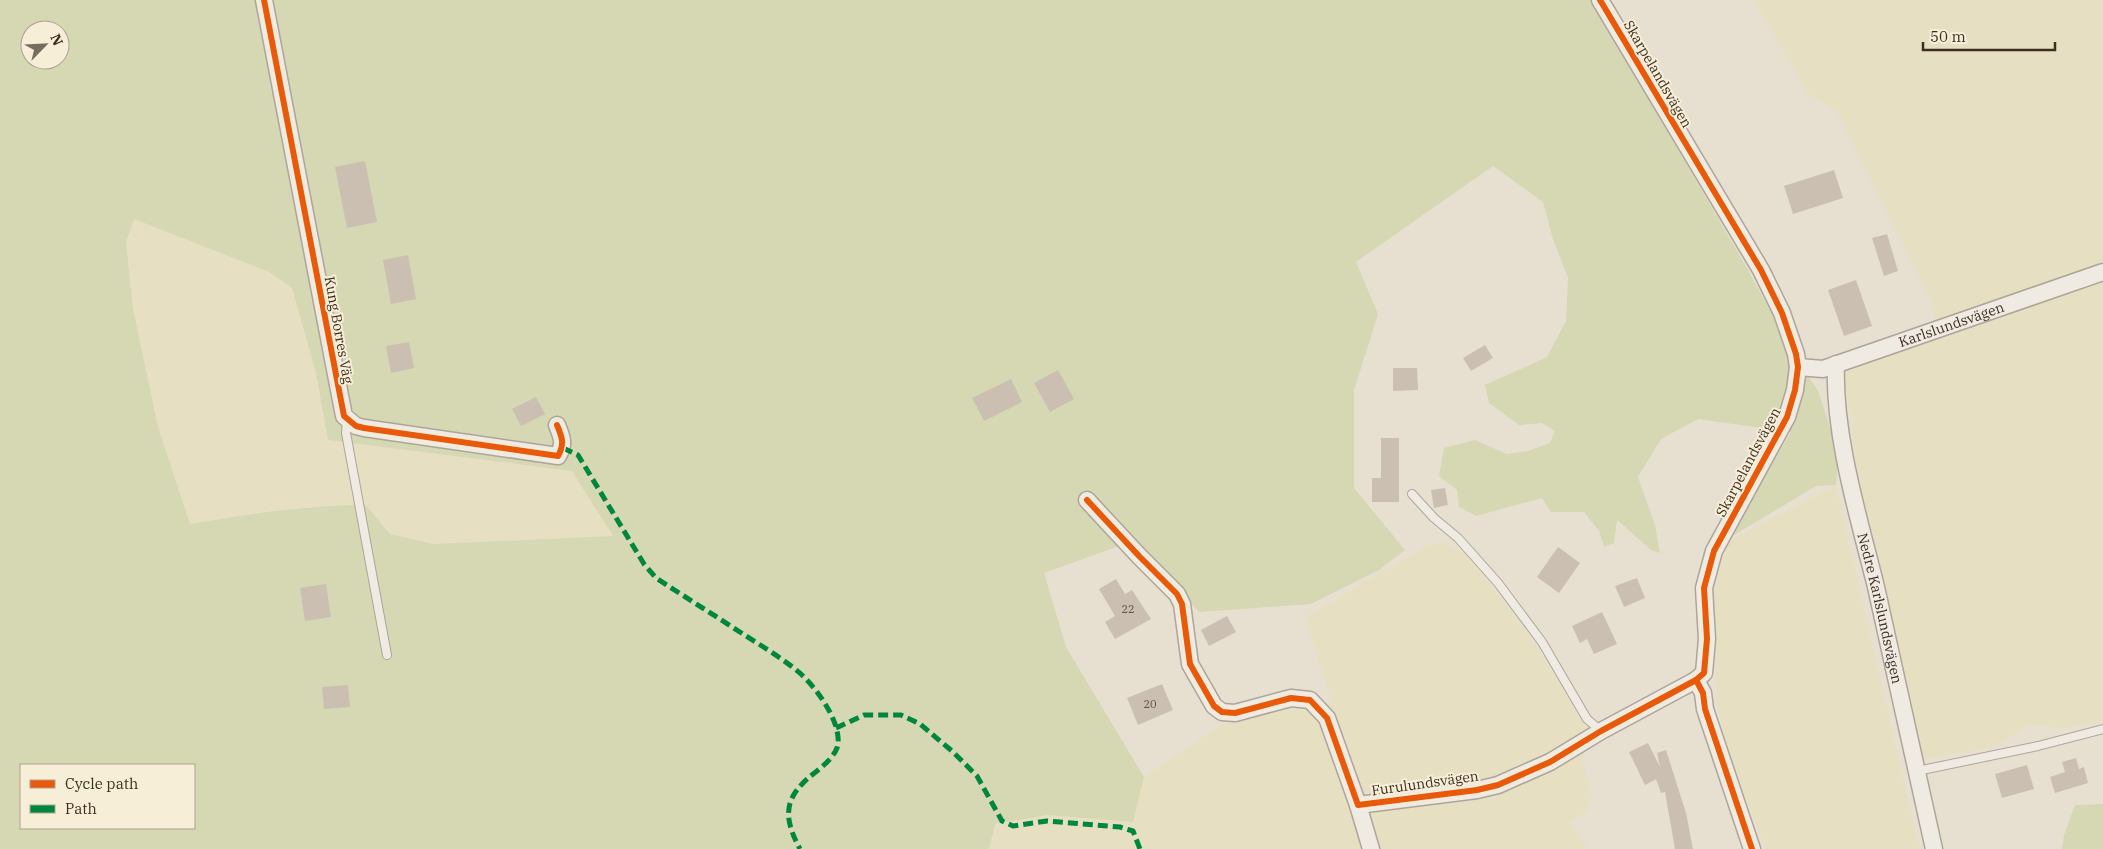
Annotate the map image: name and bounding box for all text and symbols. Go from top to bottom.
street label: Skarpelandsvägen [1620,17,1696,131]
north arrow [20,20,70,70]
scale bar [1923,20,2056,52]
text: 50 m [1930,27,1966,46]
text: N [46,31,67,48]
street label: Kung Borres Väg [321,275,357,386]
street label: Karlslundsvägen [1896,298,2007,351]
street label: Skarpelandsvägen [1712,404,1784,520]
street label: Nedre Karlslundsvägen [1853,531,1906,685]
house number: 22 [1121,602,1135,616]
house number: 20 [1143,697,1157,711]
legend [20,764,195,829]
street label: Furulundsvägen [1370,767,1480,799]
text: Cycle path [65,774,138,793]
text: Path [65,799,97,818]

